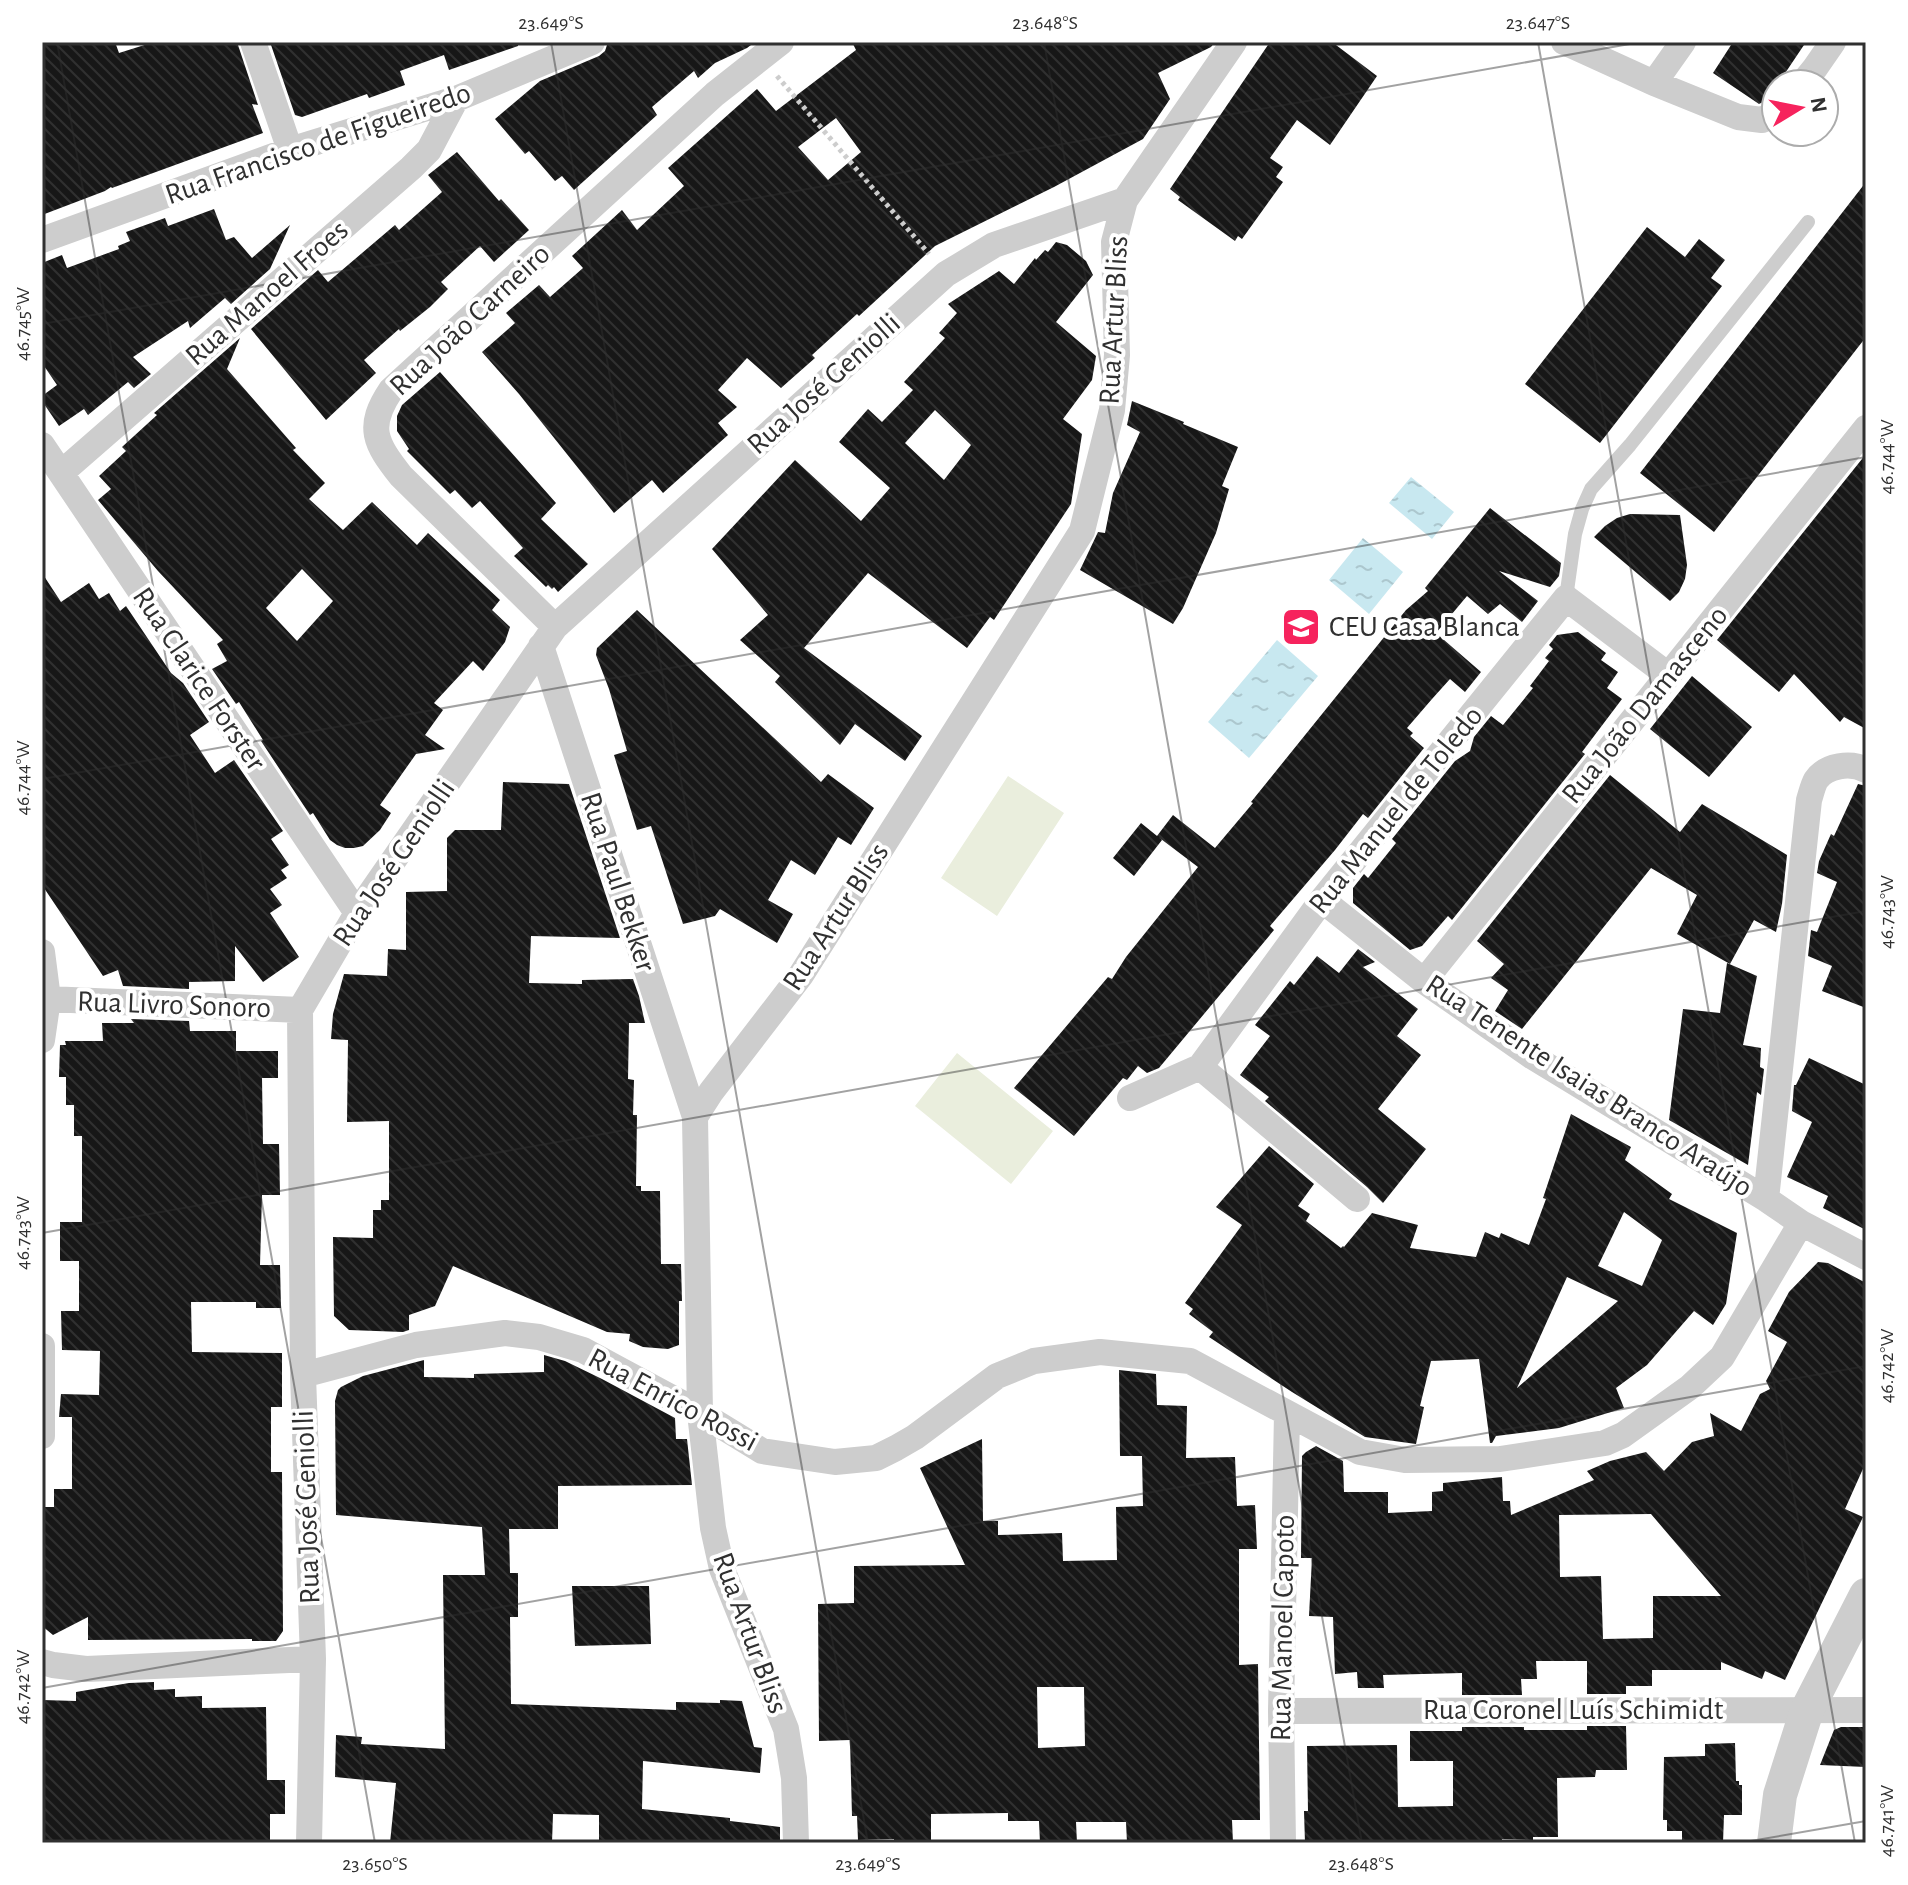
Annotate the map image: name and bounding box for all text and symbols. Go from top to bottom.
text: 23.649°S [518,13,584,33]
text: 23.648°S [1012,13,1078,33]
text: 23.647°S [1506,13,1570,33]
north arrow [1760,68,1840,148]
street label: Rua Francisco de Figueiredo [161,78,475,210]
text: N [1807,95,1831,114]
street label: Rua Manoel Froes [180,215,354,371]
street label: Rua Artur Bliss [1095,235,1133,405]
street label: Rua João Carneiro [384,238,556,402]
text: 46.745°W [13,287,33,361]
street label: Rua José Geniolli [742,308,906,460]
text: 46.744°W [1877,419,1897,495]
street label: Rua Clarice Forster [127,582,271,776]
street label: Rua João Damasceno [1556,601,1734,809]
school or university icon: CEU Casa Blanca [1280,606,1322,648]
place label: CEU Casa Blanca [1329,612,1520,642]
street label: Rua Manuel de Toledo [1303,701,1489,919]
text: 46.744°W [13,740,33,816]
street label: Rua José Geniolli [327,774,461,952]
street label: Rua Paul Bekker [575,789,661,976]
street label: Rua Artur Bliss [777,838,895,996]
text: 46.743°W [1877,875,1897,949]
street label: Rua Tenente Isaias Branco Araújo [1420,969,1758,1203]
street label: Rua Livro Sonoro [76,987,272,1023]
text: 46.743°W [13,1196,33,1270]
text: 46.742°W [1877,1329,1897,1403]
street label: Rua Enrico Rossi [583,1343,763,1457]
street label: Rua José Geniolli [289,1409,325,1605]
street label: Rua Manoel Capoto [1266,1514,1300,1742]
street label: Rua Artur Bliss [707,1548,793,1718]
text: 46.742°W [13,1650,33,1724]
street label: Rua Coronel Luís Schimidt [1423,1695,1724,1725]
text: 46.741°W [1877,1785,1897,1857]
text: 23.650°S [342,1854,408,1874]
text: 23.649°S [835,1854,901,1874]
text: 23.648°S [1328,1854,1394,1874]

